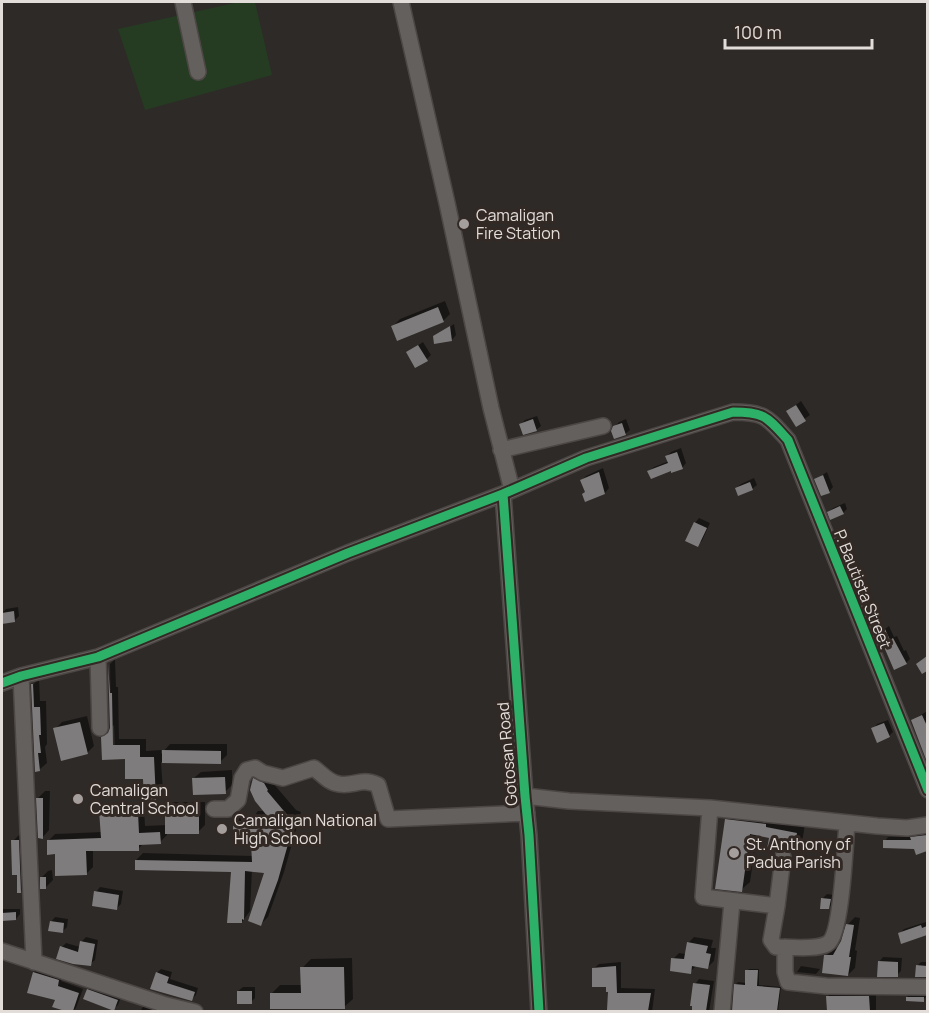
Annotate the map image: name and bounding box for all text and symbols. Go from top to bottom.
scale bar [725,12,872,50]
text: 100 m [734,20,782,44]
place label: Camaligan Fire Station [476,204,560,244]
marker: Camaligan Fire Station [457,217,471,231]
street label: P. Bautista Street [829,526,897,652]
street label: Gotosan Road [492,701,522,807]
place label: Camaligan Central School [90,779,199,819]
marker: Camaligan Central School [71,792,85,806]
place label: Camaligan National High School [234,809,377,849]
marker: Camaligan National High School [215,822,229,836]
place label: St. Anthony of Padua Parish [746,833,851,873]
marker: St. Anthony of Padua Parish [727,846,741,860]

